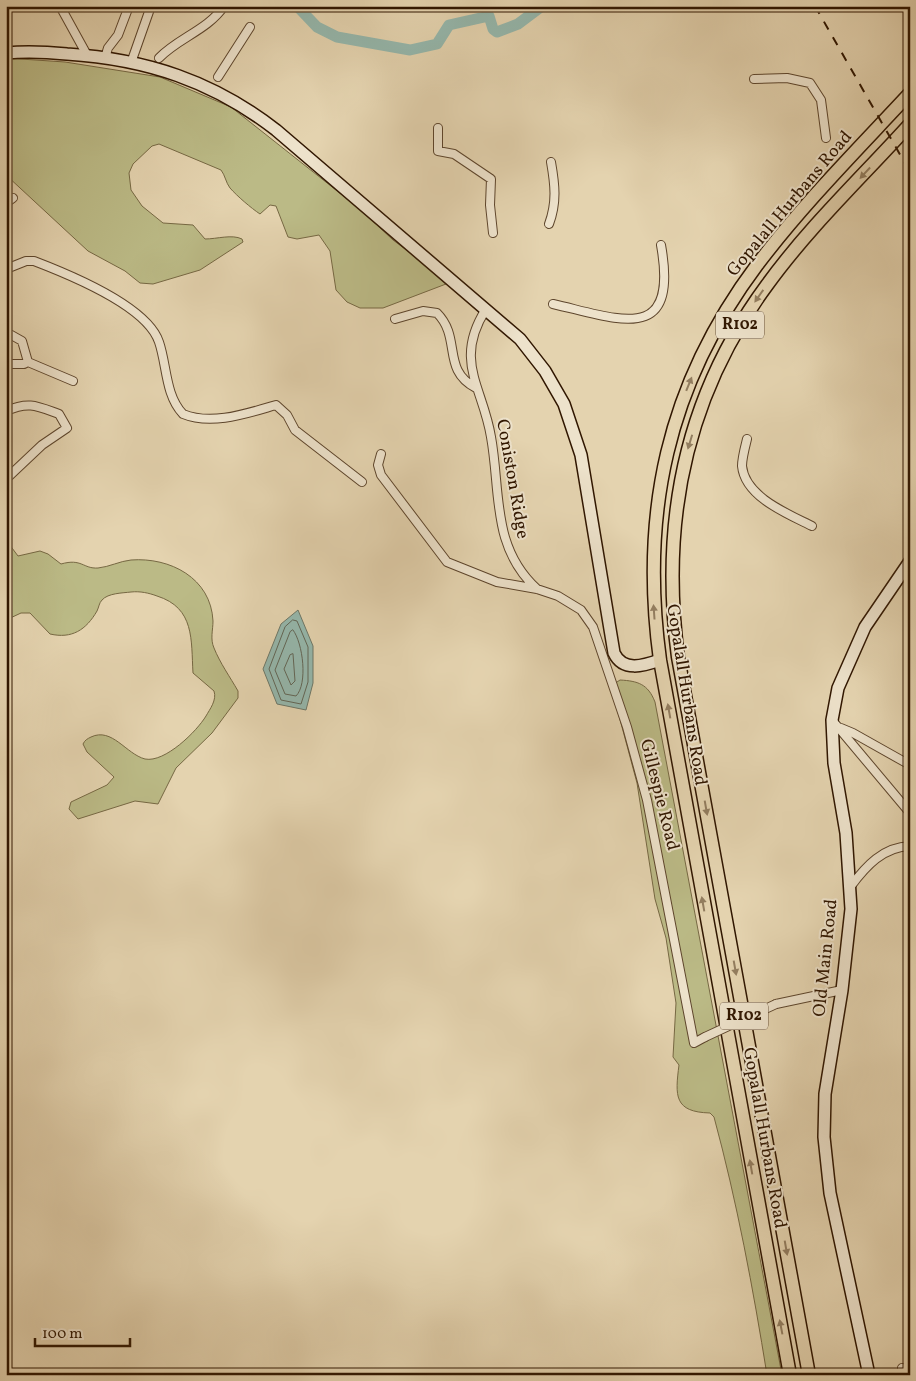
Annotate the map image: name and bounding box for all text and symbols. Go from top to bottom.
street label: Gopalall Hurbans Road [721,126,859,282]
one-way arrow [859,167,871,179]
one-way arrow [754,289,764,303]
road number: R102 [716,312,764,338]
one-way arrow [686,377,693,392]
street label: Coniston Ridge [489,417,535,541]
one-way arrow [686,435,694,450]
street label: Gopalall Hurbans Road [659,602,713,788]
one-way arrow [649,604,657,620]
one-way arrow [664,702,672,718]
street label: Gillespie Road [633,737,685,853]
one-way arrow [703,800,711,816]
one-way arrow [699,895,707,911]
street label: Old Main Road [807,898,845,1018]
one-way arrow [732,960,740,976]
road number: R102 [720,1002,768,1030]
street label: Gopalall Hurbans Road [736,1045,792,1231]
one-way arrow [747,1159,755,1175]
one-way arrow [783,1241,791,1257]
scale bar [35,1316,130,1348]
one-way arrow [777,1319,785,1334]
text: 100 m [42,1324,82,1345]

